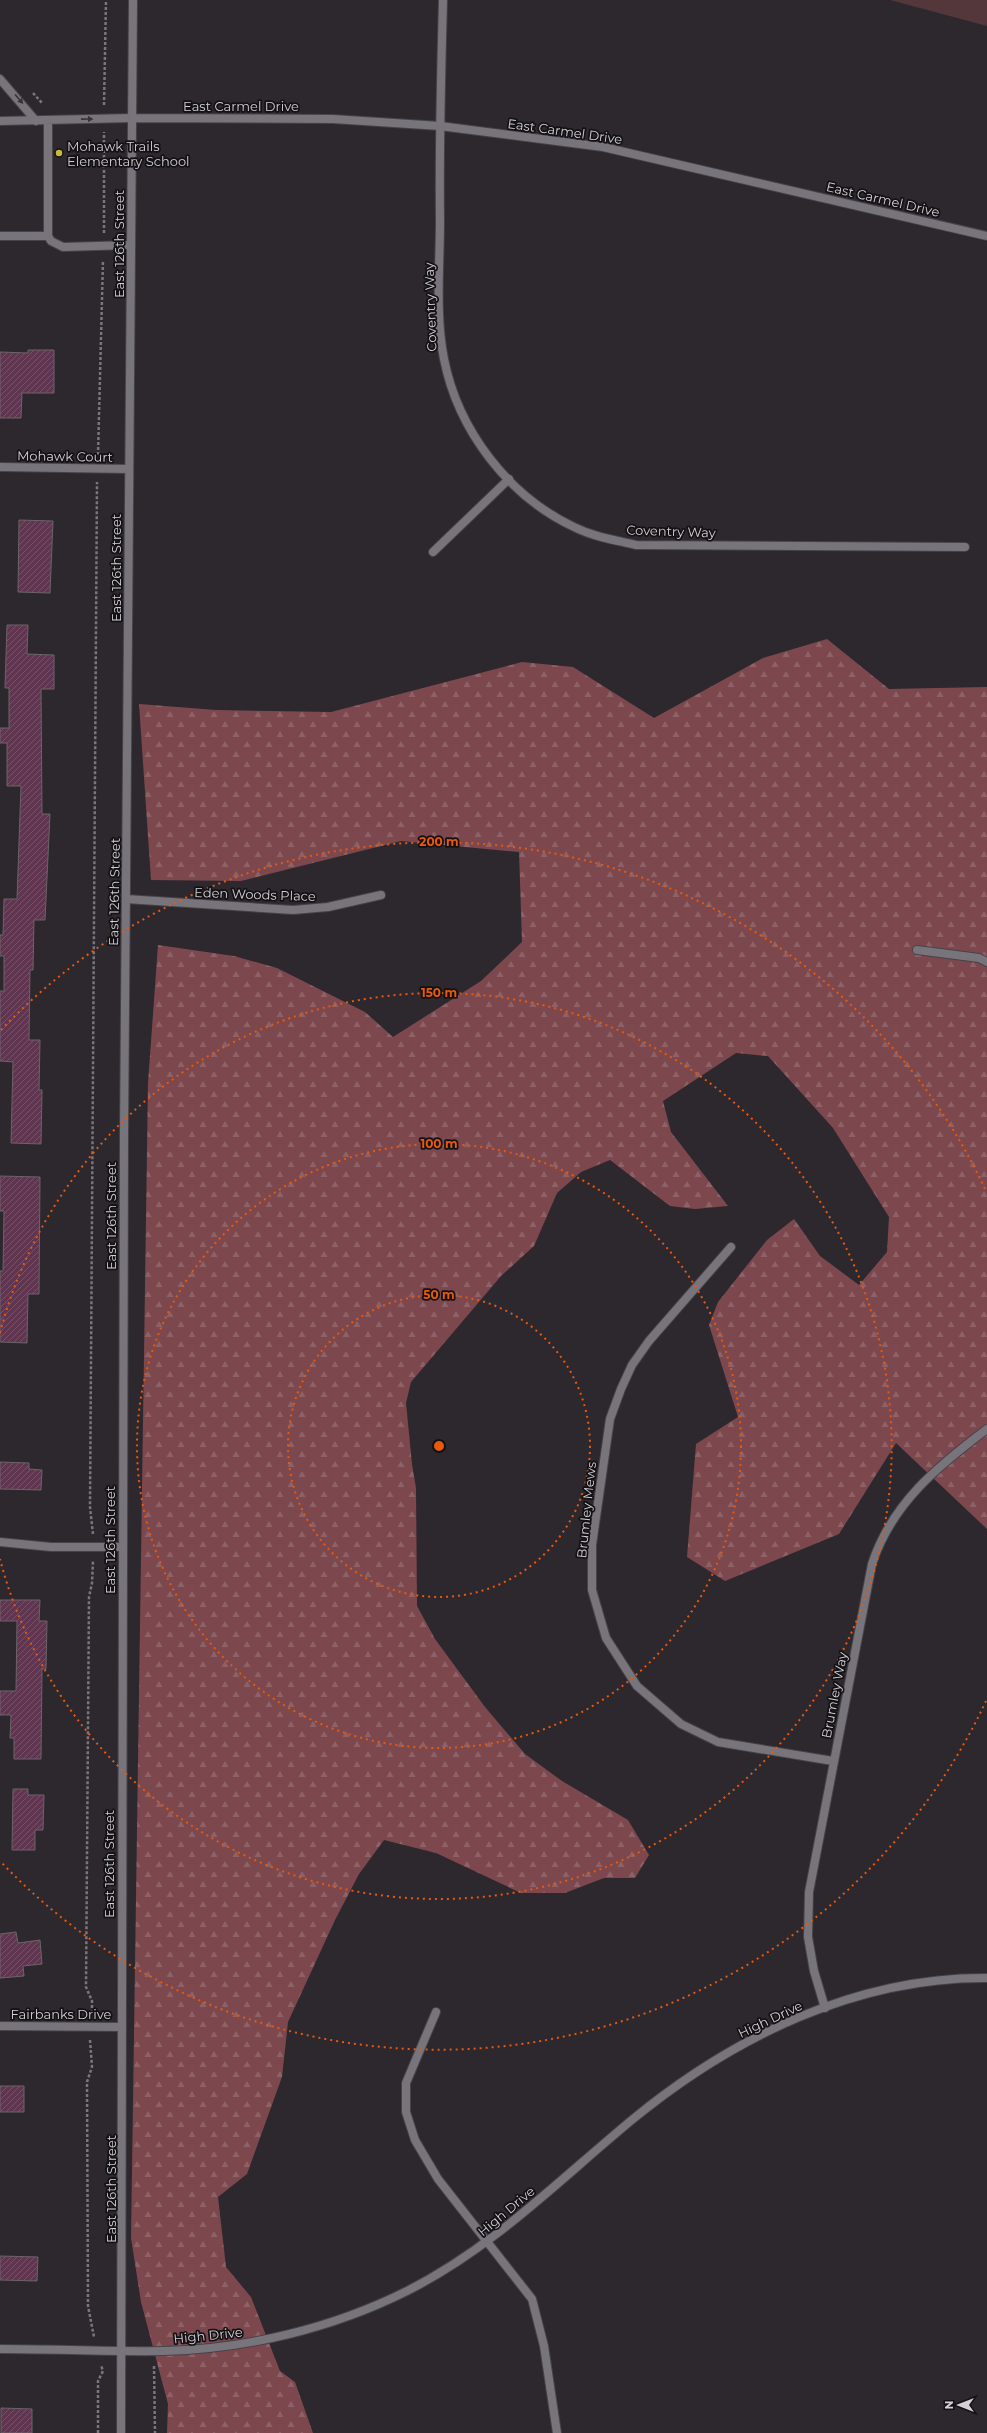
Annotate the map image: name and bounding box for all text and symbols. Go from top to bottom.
one-way arrow [14,94,23,104]
street label: East Carmel Drive [183,98,299,114]
street label: East Carmel Drive [507,115,624,147]
one-way arrow [81,116,94,122]
place label: Mohawk Trails Elementary School [67,138,190,169]
marker: Mohawk Trails Elementary School [54,148,64,158]
street label: East Carmel Drive [825,178,941,220]
street label: East 126th Street [111,190,127,298]
street label: Coventry Way [420,261,440,352]
street label: Mohawk Court [17,447,113,465]
street label: East 126th Street [108,514,124,622]
street label: Coventry Way [626,521,717,541]
text: 200 m [419,834,459,849]
street label: East 126th Street [105,838,123,946]
street label: Eden Woods Place [194,884,316,904]
text: 150 m [421,985,457,1000]
text: 100 m [421,1136,457,1151]
street label: East 126th Street [103,1162,119,1270]
text: 50 m [423,1287,455,1302]
centre of rings [432,1439,446,1453]
street label: Brumley Mews [573,1461,599,1559]
street label: East 126th Street [102,1486,118,1594]
street label: Brumley Way [818,1650,850,1739]
street label: East 126th Street [101,1810,117,1918]
street label: High Drive [735,1997,805,2041]
street label: Fairbanks Drive [11,2006,112,2022]
street label: East 126th Street [103,2135,119,2243]
street label: High Drive [474,2183,538,2239]
street label: High Drive [173,2323,243,2347]
north arrow [939,2385,979,2425]
text: N [942,2401,956,2409]

